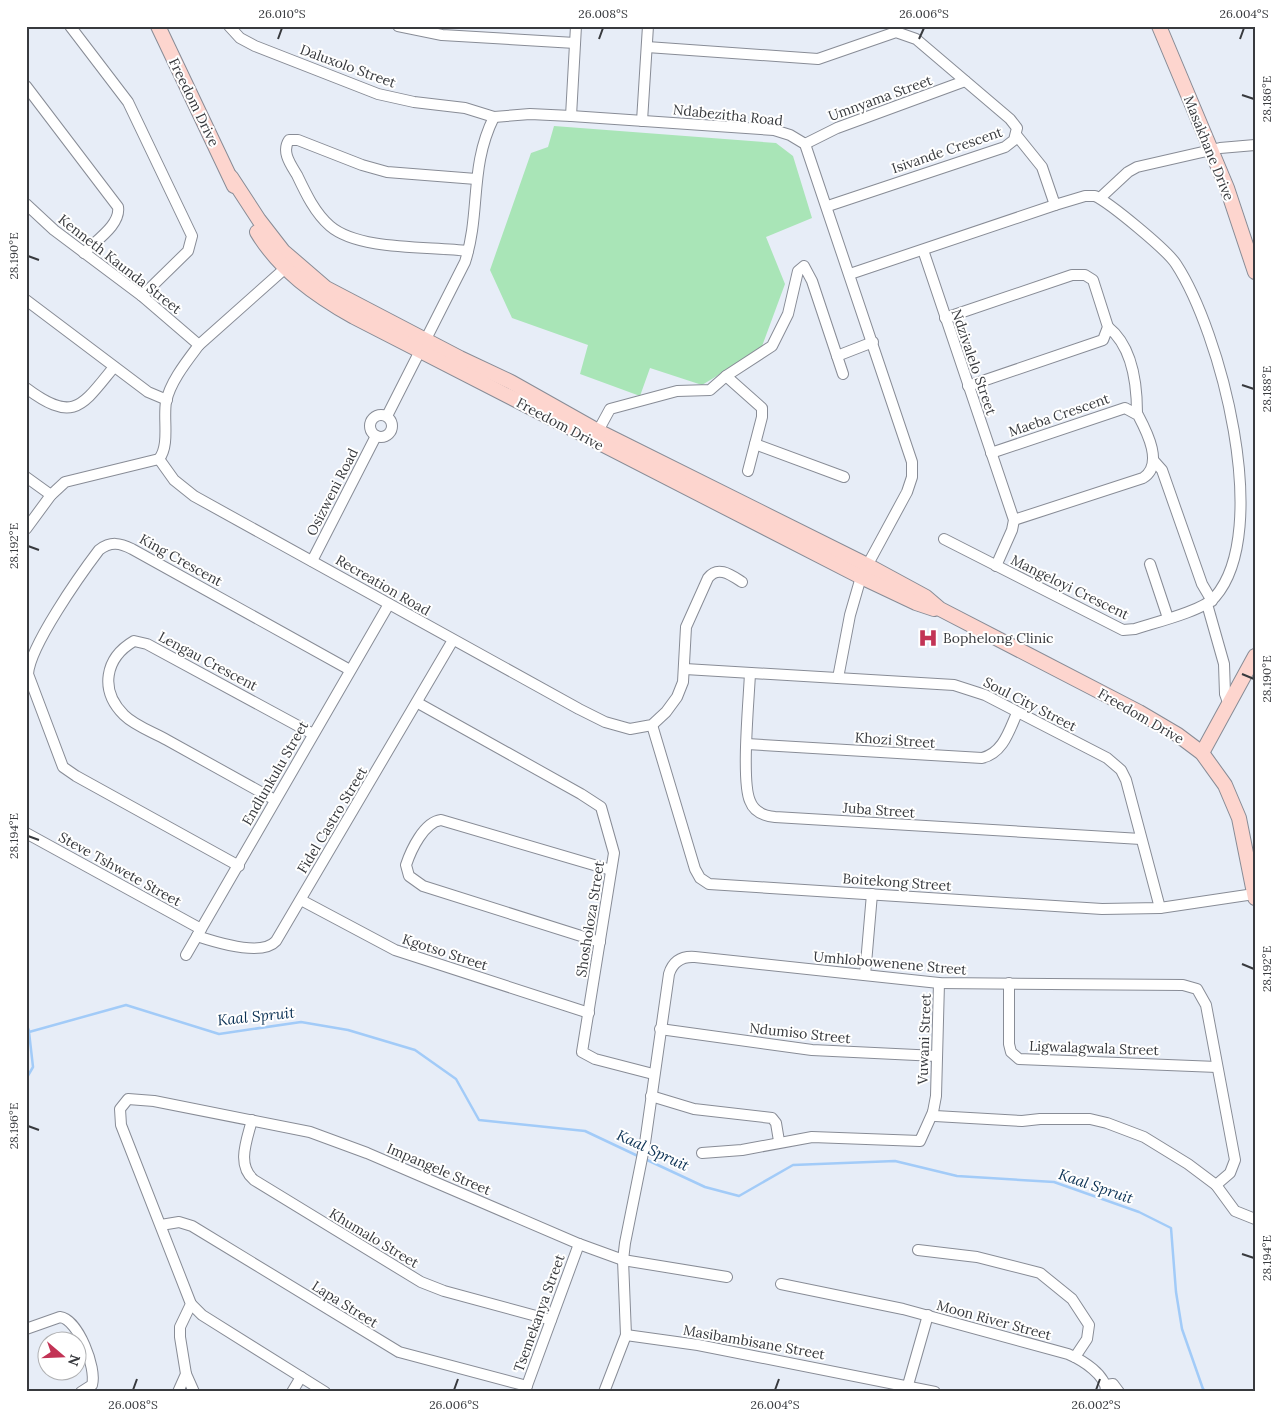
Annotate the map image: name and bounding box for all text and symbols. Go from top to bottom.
text: 26.010°S [258,6,306,21]
text: 26.008°S [578,6,628,21]
text: 26.006°S [899,6,949,21]
text: 26.004°S [1219,6,1269,21]
street label: Daluxolo Street [298,40,399,92]
street label: Freedom Drive [165,55,223,150]
street label: Umnyama Street [826,71,935,125]
text: 28.186°E [1259,76,1274,122]
street label: Masakhane Drive [1180,93,1238,204]
street label: Ndabezitha Road [672,100,784,130]
street label: Isivande Crescent [889,122,1005,177]
street label: Kenneth Kaunda Street [55,210,186,318]
text: 28.190°E [6,232,21,280]
street label: Ndzivalelo Street [947,307,1001,418]
text: 28.188°E [1259,366,1274,412]
street label: Maeba Crescent [1006,389,1112,441]
street label: Freedom Drive [513,393,607,455]
street label: Osizweni Road [302,445,362,539]
text: 28.192°E [6,523,21,569]
street label: King Crescent [136,530,226,590]
street label: Recreation Road [332,551,434,619]
street label: Mangeloyi Crescent [1008,551,1133,624]
street label: Lengau Crescent [155,627,261,695]
hospital icon: Bophelong Clinic [917,627,939,649]
place label: Bophelong Clinic [943,629,1054,647]
text: 28.190°E [1259,655,1274,703]
street label: Soul City Street [980,673,1080,735]
street label: Freedom Drive [1095,684,1188,748]
street label: Endlunkulu Street [238,717,312,828]
street label: Khozi Street [854,728,936,752]
street label: Fidel Castro Street [293,763,371,877]
street label: Juba Street [841,798,916,822]
text: 28.194°E [6,813,21,859]
street label: Steve Tshwete Street [56,828,185,910]
street label: Shosholoza Street [572,859,608,978]
street label: Boitekong Street [842,869,953,895]
street label: Kgotso Street [400,930,491,974]
text: 28.192°E [1259,946,1274,992]
street label: Umhlobowenene Street [813,947,968,979]
street label: Vuwani Street [913,992,935,1086]
water label: Kaal Spruit [217,1002,296,1029]
street label: Ndumiso Street [748,1019,852,1047]
street label: Ligwalagwala Street [1029,1037,1160,1059]
text: 28.196°E [6,1103,21,1149]
water label: Kaal Spruit [614,1125,693,1175]
street label: Impangele Street [384,1139,494,1199]
water label: Kaal Spruit [1056,1164,1136,1208]
street label: Khumalo Street [326,1204,423,1272]
text: 28.194°E [1259,1235,1274,1281]
street label: Tsemekanya Street [509,1251,569,1374]
street label: Lapa Street [309,1277,382,1332]
street label: Moon River Street [935,1296,1054,1344]
street label: Masibambisane Street [682,1321,827,1363]
north arrow [38,1330,88,1380]
text: N [64,1352,85,1368]
text: 26.008°S [108,1397,158,1412]
text: 26.006°S [429,1397,479,1412]
text: 26.004°S [750,1397,800,1412]
text: 26.002°S [1071,1397,1121,1412]

